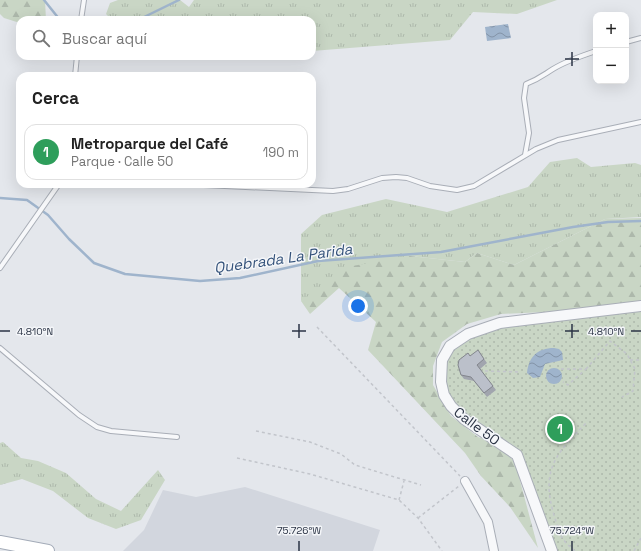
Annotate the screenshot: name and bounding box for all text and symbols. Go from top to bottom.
map controls [593,12,629,84]
button: + [593,12,629,48]
search box [16,16,316,60]
icon: search [30,27,52,49]
text: Buscar aquí [62,29,147,48]
button: − [593,48,629,84]
text: Cerca [32,87,79,109]
text: Metroparque del Café [71,134,228,153]
text: 1 [43,144,49,161]
text: 190 m [263,144,299,161]
text: Parque · Calle 50 [71,153,173,170]
water label: Quebrada La Parida [213,239,354,277]
your location [348,296,368,316]
text: 4.810°N [17,325,53,338]
text: 4.810°N [588,325,624,338]
street label: Calle 50 [450,403,504,449]
pin: 1 [547,414,573,444]
text: 75.726°W [277,524,321,537]
text: 75.724°W [550,524,594,537]

